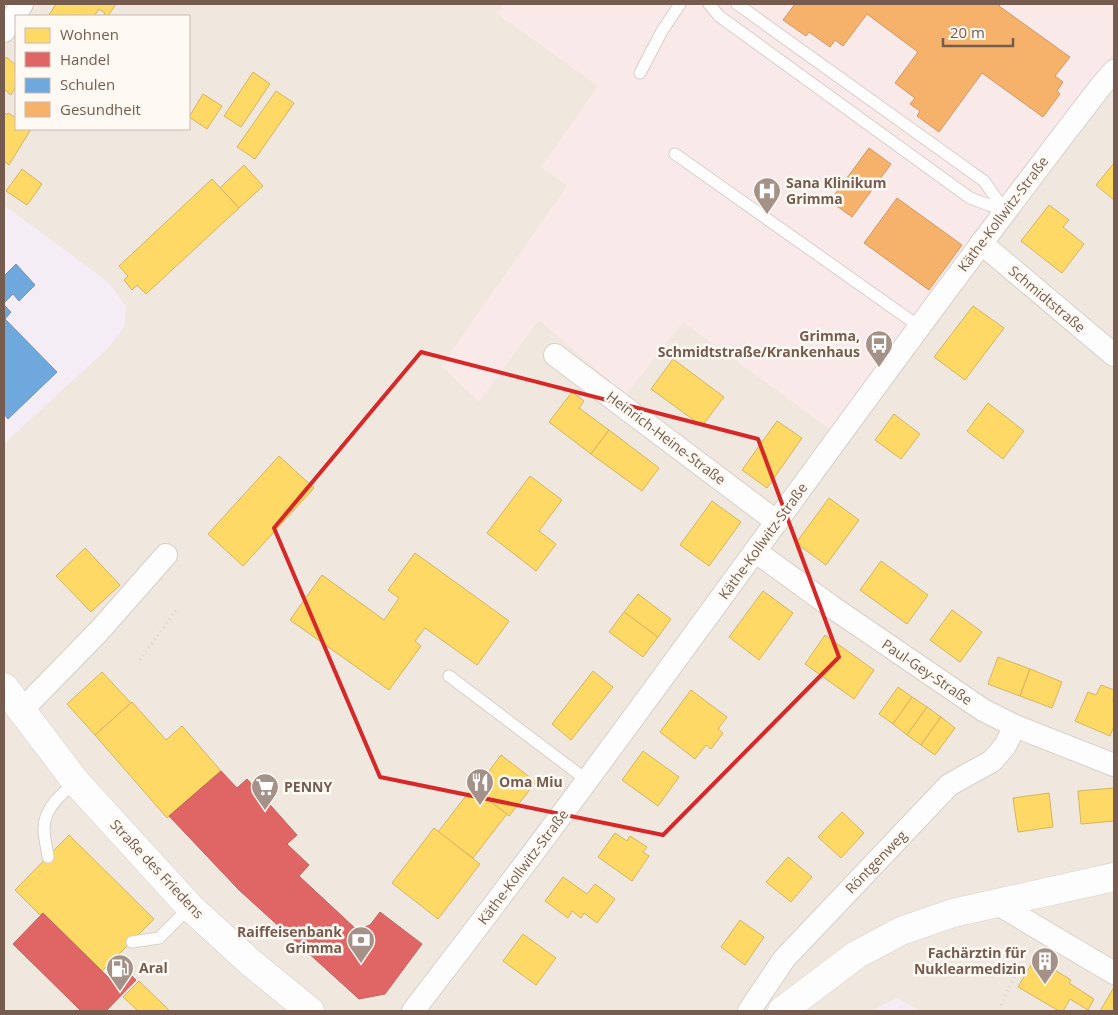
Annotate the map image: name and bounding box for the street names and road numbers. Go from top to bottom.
street label: Käthe-Kollwitz-Straße [953,152,1052,275]
street label: Schmidtstraße [1005,261,1090,336]
street label: Heinrich-Heine-Straße [603,386,730,489]
street label: Käthe-Kollwitz-Straße [714,479,811,603]
street label: Paul-Gey-Straße [878,634,976,709]
street label: Käthe-Kollwitz-Straße [473,805,572,928]
street label: Straße des Friedens [106,815,209,923]
street label: Röntgenweg [841,826,911,897]

